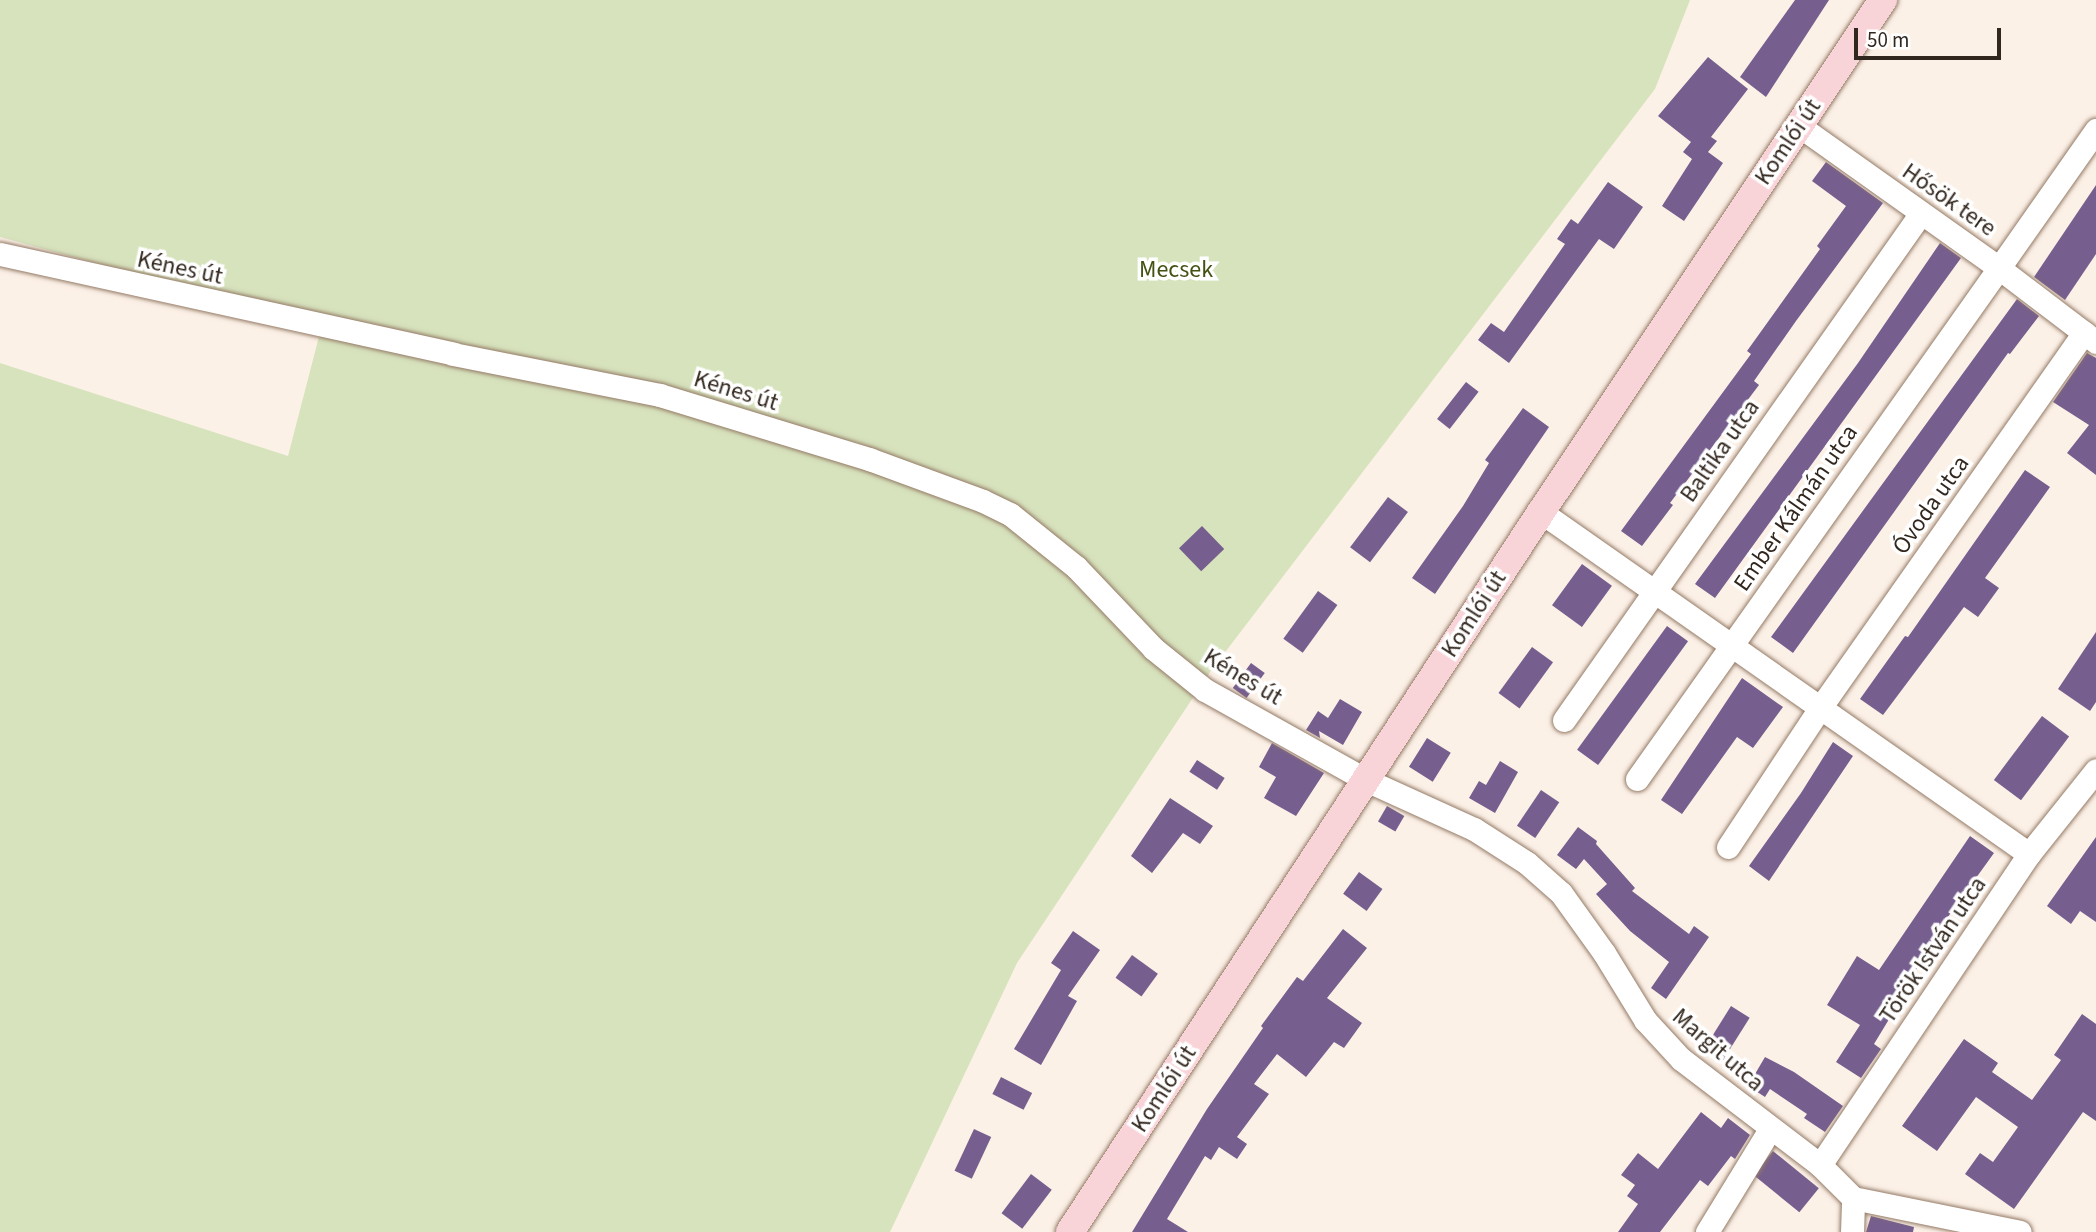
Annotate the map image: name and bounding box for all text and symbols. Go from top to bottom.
scale bar [1858,14,2005,58]
text: 50 m [1867,25,1909,55]
street label: Komlói út [1749,93,1827,191]
street label: Hősök tere [1896,157,2002,243]
street label: Kénes út [135,245,225,291]
park label: Mecsek [1139,256,1213,284]
street label: Kénes út [690,365,782,417]
street label: Baltika utca [1674,394,1766,508]
street label: Ember Kálmán utca [1728,419,1864,597]
street label: Óvoda utca [1887,450,1975,560]
street label: Komlói út [1435,565,1513,663]
street label: Kénes út [1198,642,1288,712]
street label: Török István utca [1873,871,1993,1029]
street label: Margit utca [1666,1002,1770,1098]
street label: Komlói út [1125,1040,1203,1138]

